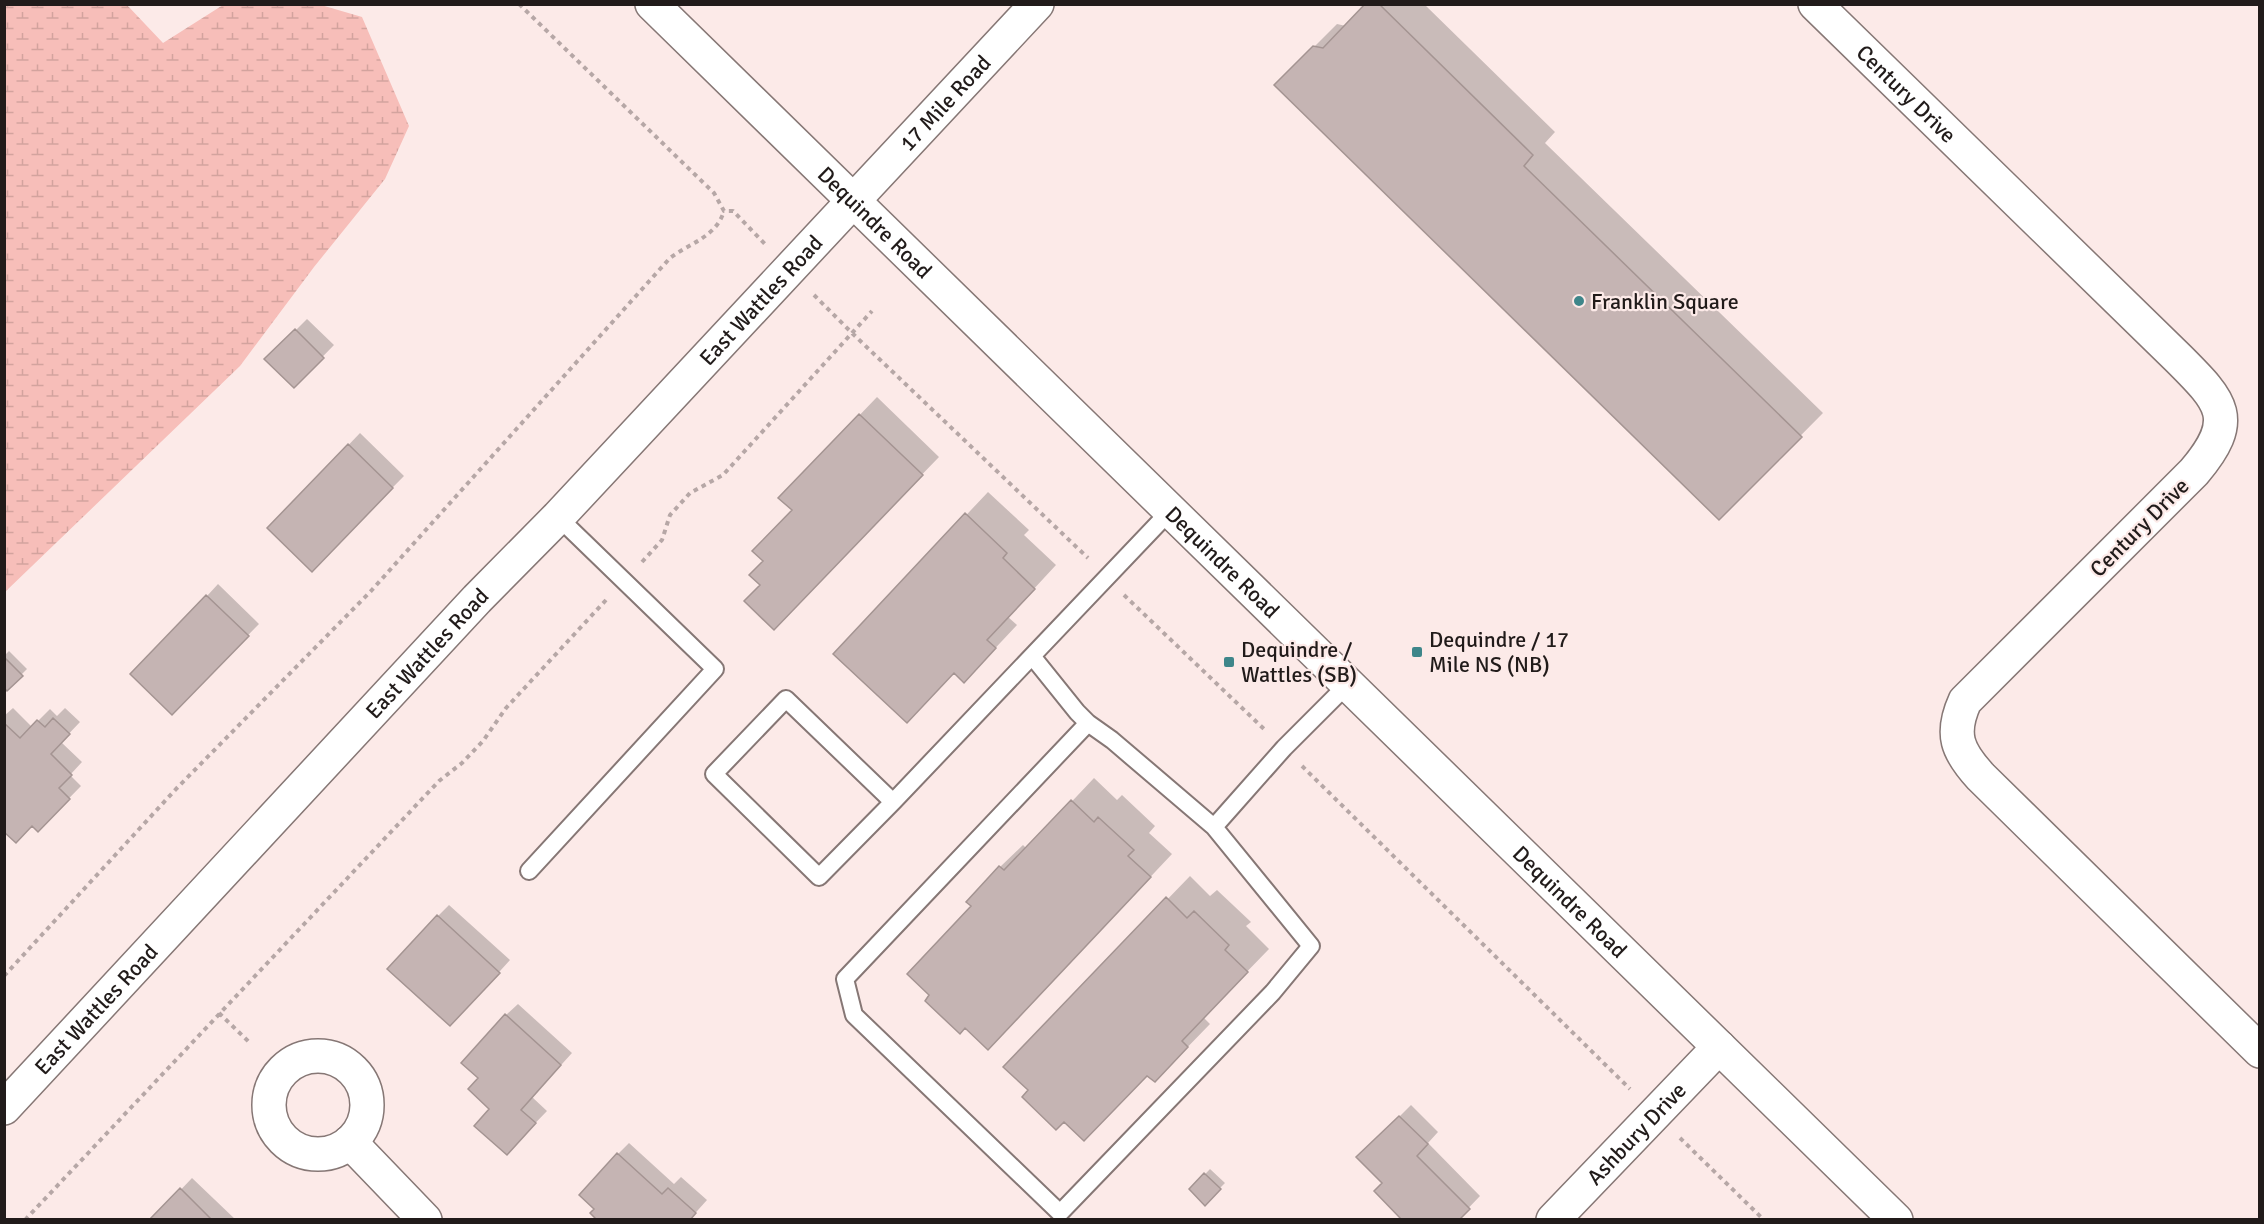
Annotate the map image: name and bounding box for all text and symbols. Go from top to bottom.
street label: Century Drive [1851,39,1962,148]
street label: 17 Mile Road [894,49,997,157]
street label: Dequindre Road [812,161,938,284]
street label: East Wattles Road [694,229,828,371]
place label: Franklin Square [1591,288,1739,315]
marker: Franklin Square [1572,294,1586,308]
street label: Century Drive [2084,472,2194,582]
street label: Dequindre Road [1160,500,1285,624]
street label: East Wattles Road [360,582,494,724]
place label: Dequindre / 17 Mile NS (NB) [1429,626,1569,678]
place label: Dequindre / Wattles (SB) [1241,636,1357,688]
marker: Dequindre / 17 Mile NS (NB) [1410,645,1424,659]
marker: Dequindre / Wattles (SB) [1222,655,1236,669]
street label: Dequindre Road [1507,840,1633,964]
street label: East Wattles Road [29,938,164,1080]
street label: Ashbury Drive [1581,1077,1692,1191]

